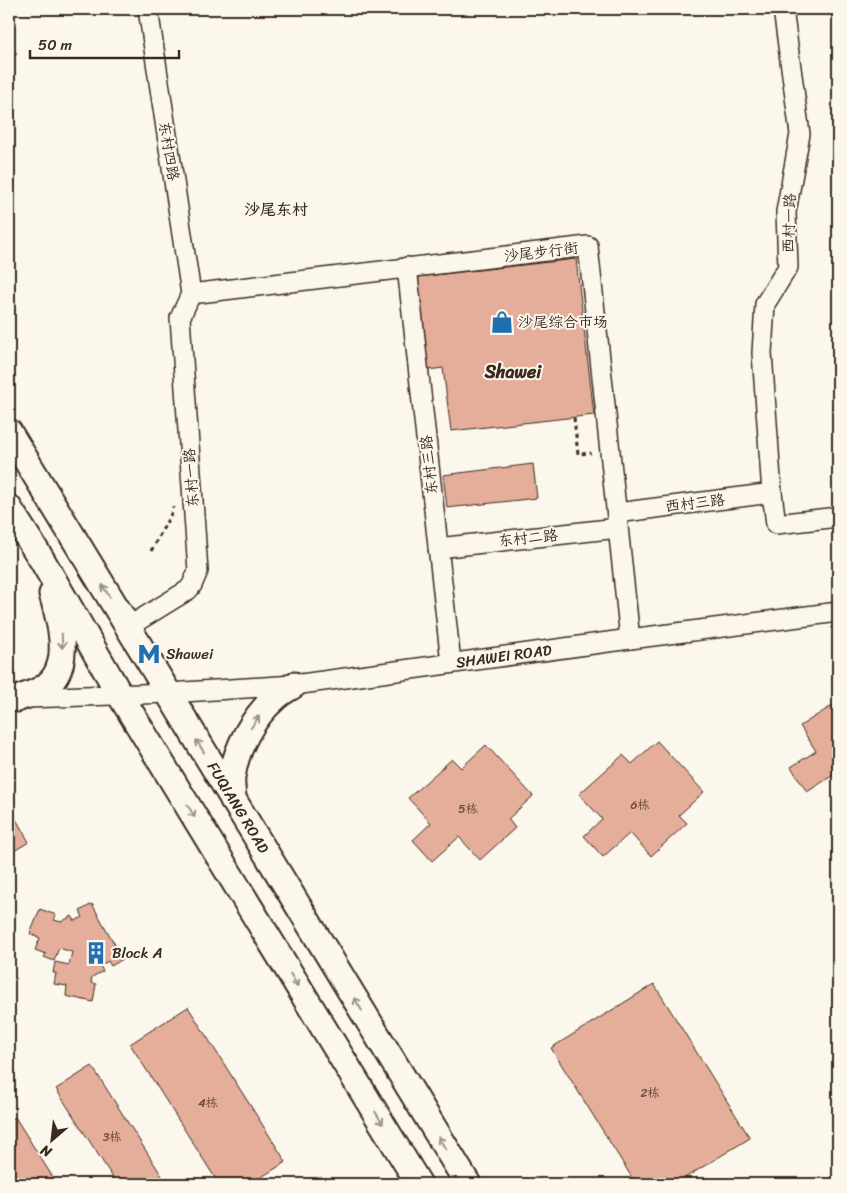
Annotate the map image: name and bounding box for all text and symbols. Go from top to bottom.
scale bar [30,28,179,60]
text: 50 m [38,32,73,58]
street label: 东村四路 [151,119,187,183]
street label: 西村一路 [775,193,803,253]
district label: 沙尾东村 [244,195,308,224]
street label: 沙尾步行街 [502,235,580,269]
shop icon: 沙尾综合市场 [489,309,515,335]
place label: 沙尾综合市场 [518,309,608,335]
district label: Shawei [484,356,542,388]
street label: 东村三路 [413,434,445,496]
street label: 东村一路 [176,447,206,509]
street label: 西村三路 [664,486,726,520]
street label: 东村二路 [497,522,559,554]
one-way arrow [101,585,111,599]
one-way arrow [57,633,66,649]
street label: SHAWEI ROAD [454,637,553,676]
metro station icon: Shawei [136,641,162,667]
place label: Shawei [166,641,214,667]
one-way arrow [250,715,260,729]
one-way arrow [195,739,205,753]
street label: FUQIANG ROAD [200,757,276,859]
house number: 6栋 [631,794,649,816]
house number: 5栋 [458,798,478,820]
one-way arrow [187,804,197,818]
building icon: Block A [83,940,109,966]
place label: Block A [112,940,163,966]
one-way arrow [290,972,300,986]
one-way arrow [352,997,362,1011]
house number: 2栋 [641,1082,659,1104]
house number: 4栋 [198,1092,218,1114]
one-way arrow [374,1111,384,1125]
north arrow [28,1116,78,1166]
house number: 3栋 [103,1126,121,1148]
one-way arrow [437,1136,447,1150]
text: N [36,1138,57,1165]

